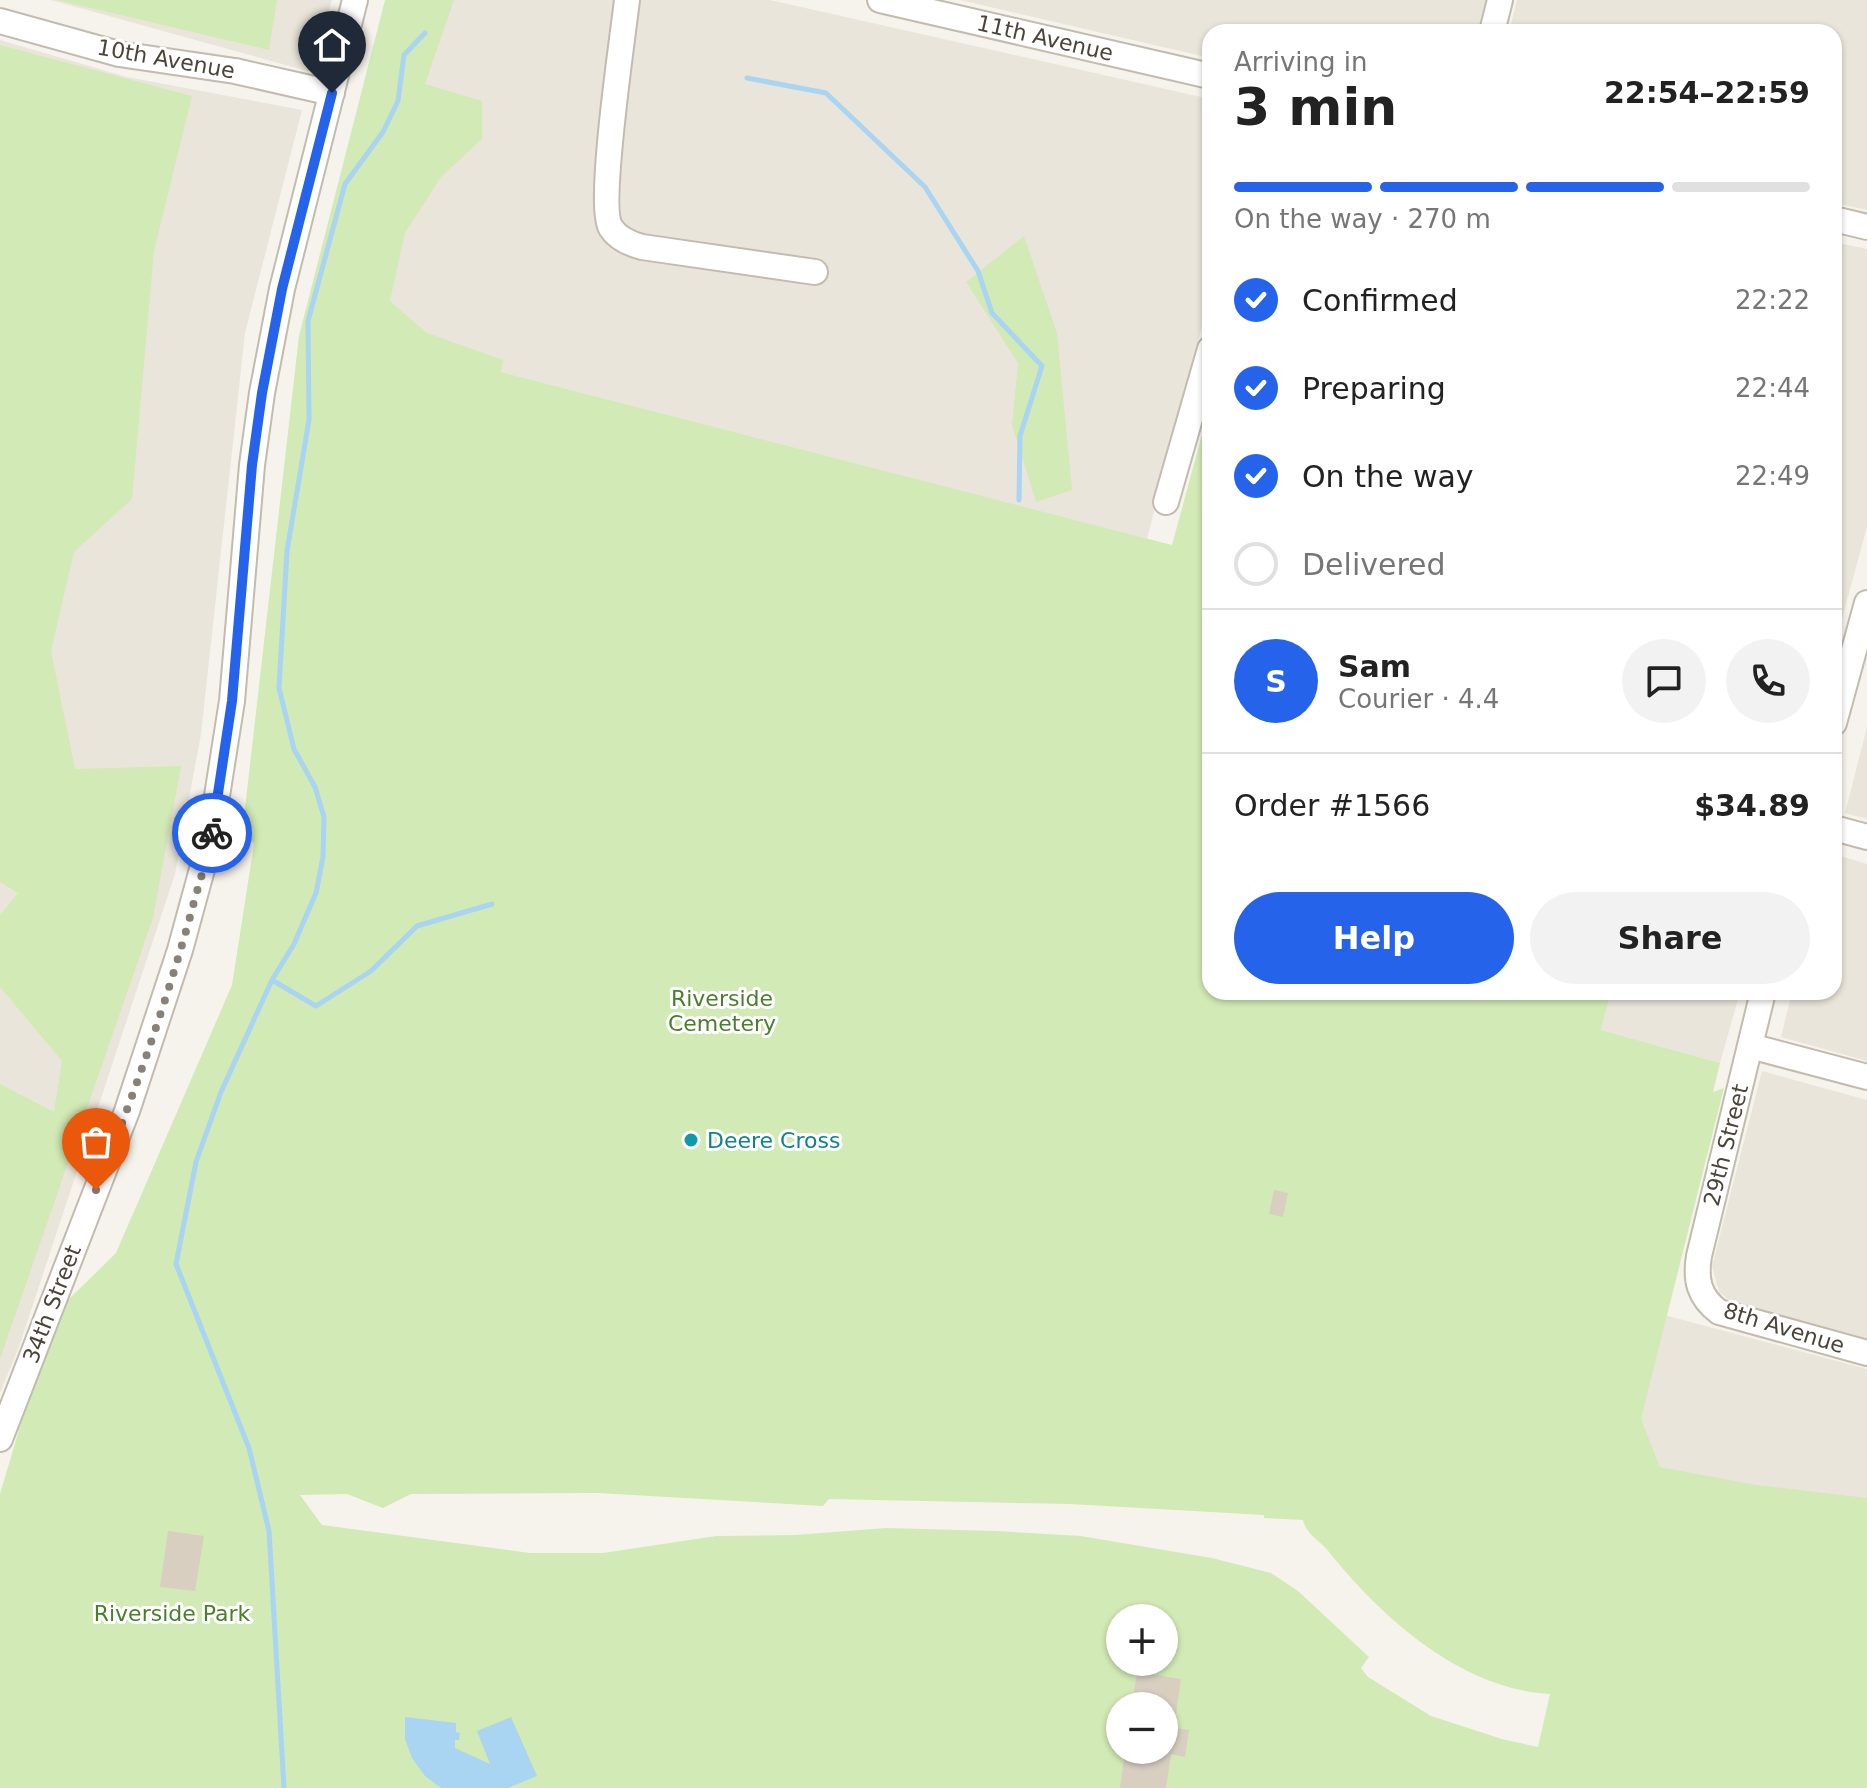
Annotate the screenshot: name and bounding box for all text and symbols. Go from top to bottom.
street label: 11th Avenue [974,10,1116,66]
pin [298,11,366,93]
icon: home [310,23,354,67]
street label: 10th Avenue [95,35,237,83]
text: Arriving in [1234,47,1368,77]
text: 22:54–22:59 [1604,75,1810,110]
text: 3 min [1234,77,1397,137]
text: On the way · 270 m [1234,204,1491,234]
icon: check [1234,278,1278,322]
text: Confirmed [1302,283,1458,318]
text: 22:22 [1735,285,1810,315]
icon: check [1234,366,1278,410]
text: Preparing [1302,371,1446,406]
text: 22:44 [1735,373,1810,403]
icon: check [1234,454,1278,498]
text: On the way [1302,459,1474,494]
text: 22:49 [1735,461,1810,491]
text: Delivered [1302,547,1446,582]
button: chat [1622,639,1706,723]
button: phone [1726,639,1810,723]
text: Sam [1338,649,1411,684]
text: S [1265,664,1287,699]
text: Courier · 4.4 [1338,684,1499,714]
text: Order #1566 [1234,788,1430,823]
text: $34.89 [1694,788,1810,823]
courier [172,793,252,873]
icon: bike [190,811,234,855]
button: Help [1234,892,1514,984]
button: Share [1530,892,1810,984]
park label: Riverside Cemetery [668,986,776,1036]
street label: 29th Street [1699,1081,1753,1208]
pin [62,1108,130,1190]
icon: bag [74,1120,118,1164]
place label: Deere Cross [707,1128,840,1153]
marker: Deere Cross [682,1131,700,1149]
street label: 34th Street [18,1241,86,1367]
street label: 8th Avenue [1720,1298,1848,1358]
park label: Riverside Park [94,1601,251,1626]
map controls [1106,1604,1178,1764]
button: + [1106,1604,1178,1676]
button: − [1106,1692,1178,1764]

